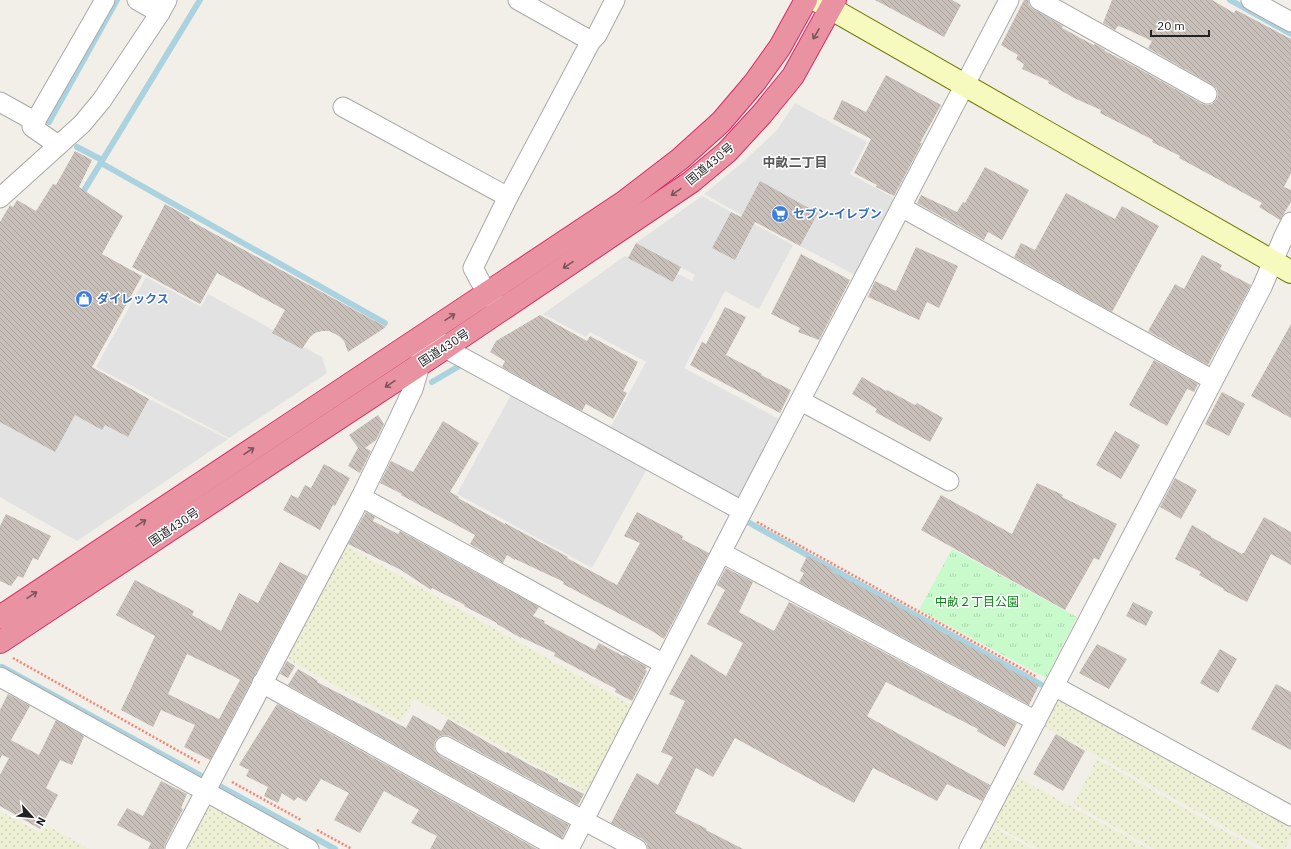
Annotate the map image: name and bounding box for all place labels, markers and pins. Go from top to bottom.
supermarket icon: セブン-イレブン [770,204,790,224]
place label: セブン-イレブン [793,206,882,221]
shop icon: ダイレックス [74,289,94,309]
place label: ダイレックス [97,291,169,306]

